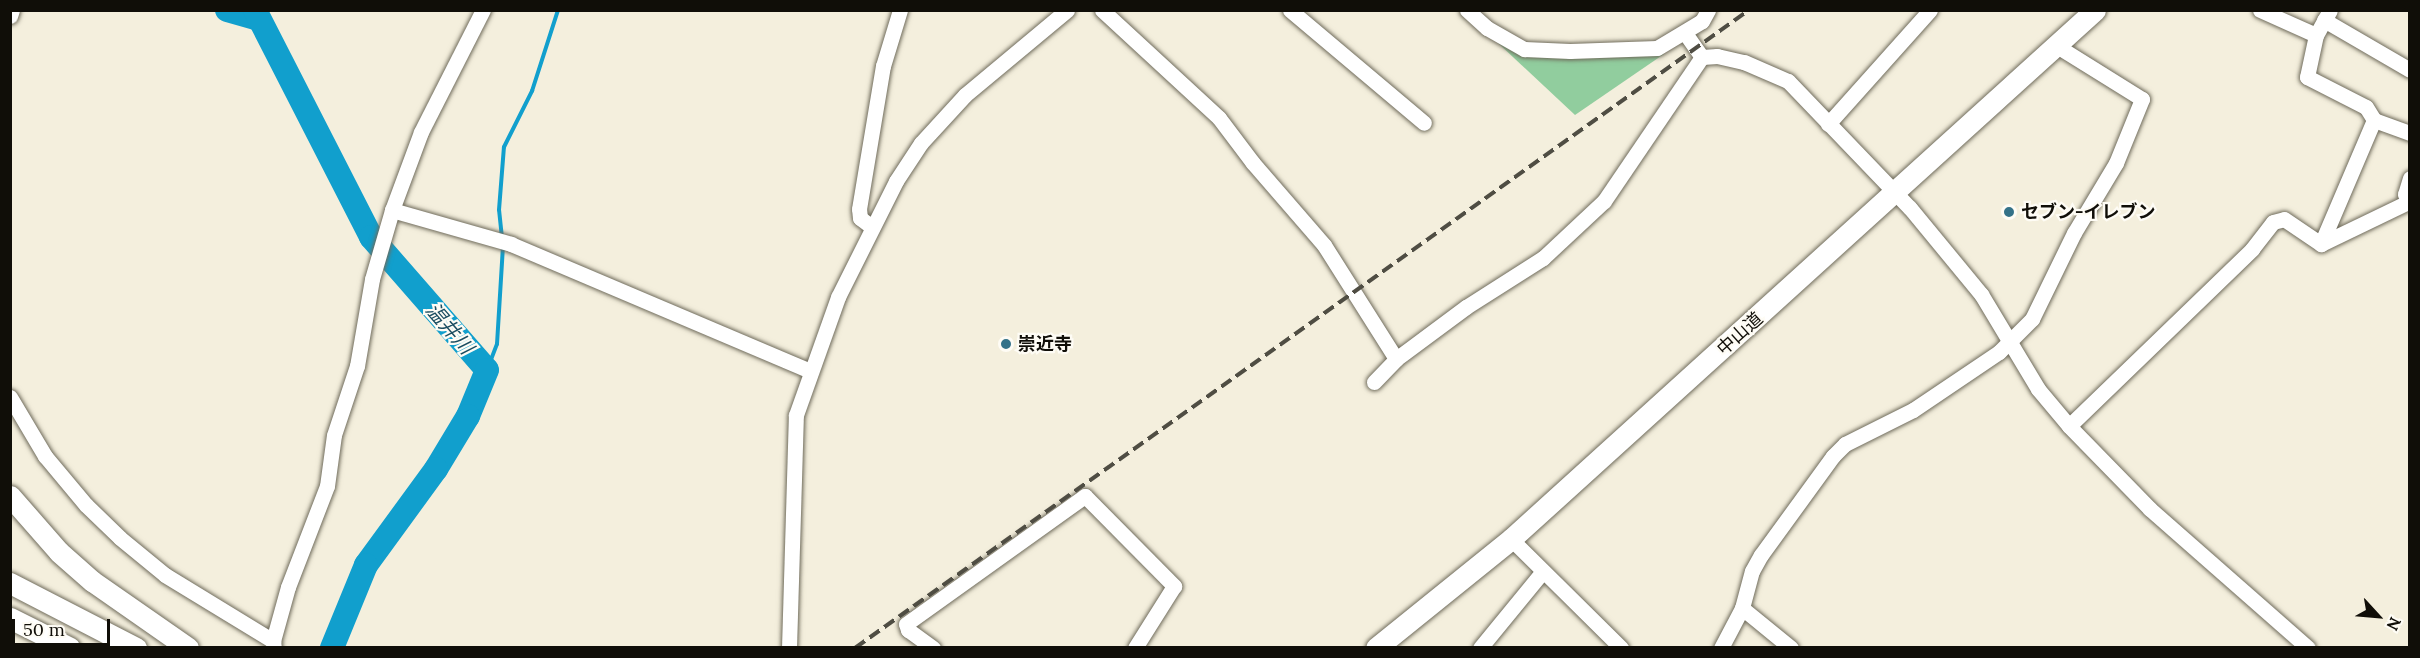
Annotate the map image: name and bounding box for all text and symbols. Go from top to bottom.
place label: セブン-イレブン [2021,201,2155,223]
marker: セブン-イレブン [2002,205,2016,219]
water label: 温井川 [421,297,479,359]
street label: 中山道 [1713,308,1767,360]
place label: 崇近寺 [1018,333,1072,355]
marker: 崇近寺 [999,337,1013,351]
north arrow [2348,586,2408,646]
scale bar [15,607,112,645]
text: N [2382,614,2406,634]
text: 50 m [23,618,65,641]

